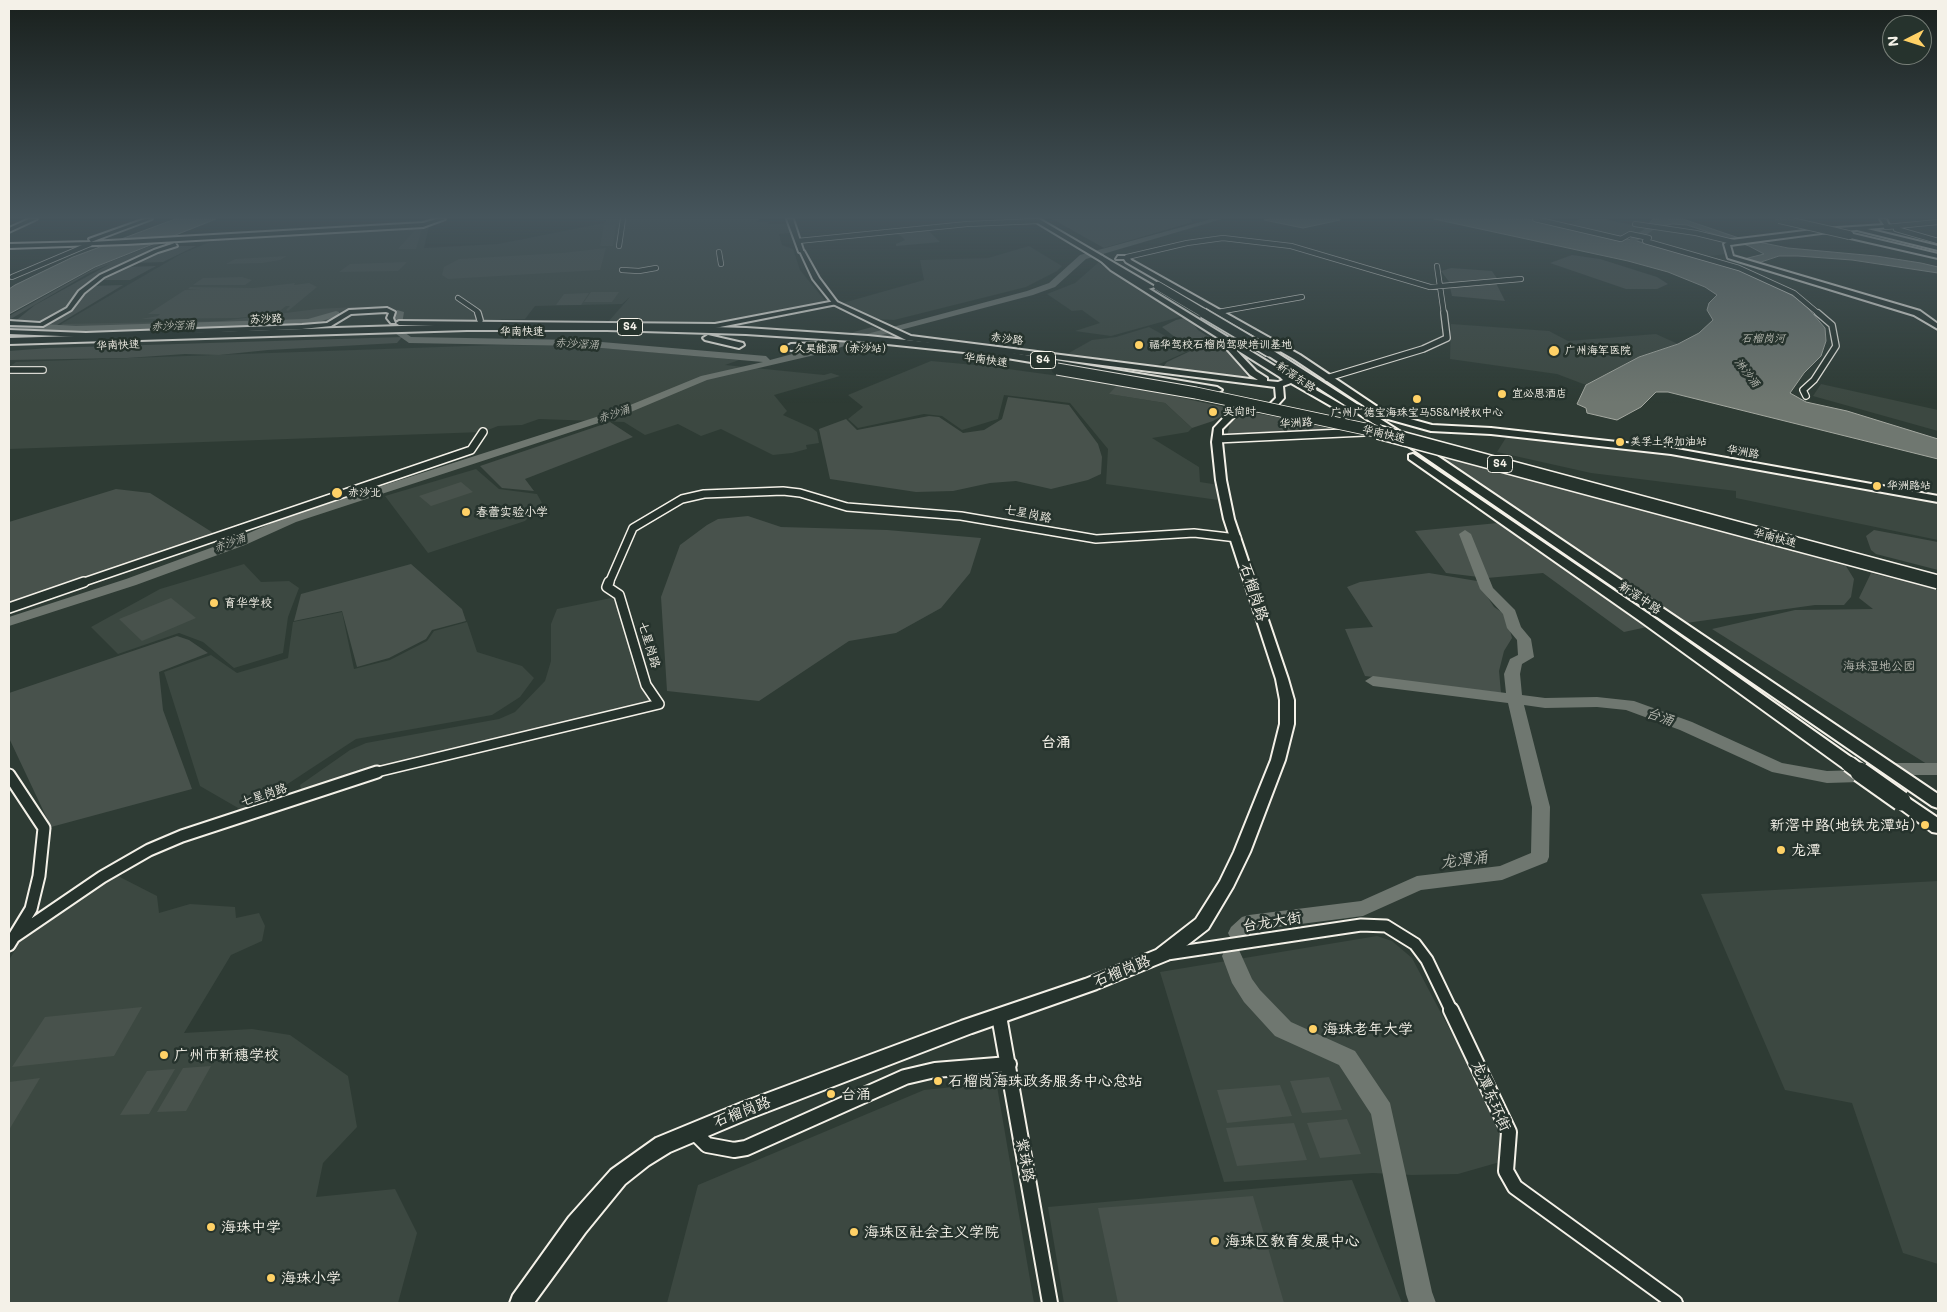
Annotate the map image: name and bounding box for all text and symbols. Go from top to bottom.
north arrow [1882,15,1932,65]
text: N [1883,35,1902,47]
street label: 苏沙路 [249,312,283,326]
road number: S4 [618,318,642,336]
water label: 赤沙滘涌 [151,319,195,333]
street label: 华南快速 [500,325,544,339]
street label: 赤沙路 [990,330,1024,348]
water label: 石榴岗河 [1741,332,1785,346]
water label: 赤沙滘涌 [555,336,599,352]
street label: 华南快速 [96,338,140,352]
place label: 福华驾校石榴岗驾驶培训基地 [1149,338,1292,352]
marker: 福华驾校石榴岗驾驶培训基地 [1133,339,1145,351]
place label: 久昊能源（赤沙站） [794,342,893,356]
marker: 久昊能源（赤沙站） [778,343,790,355]
marker: 广州海军医院 [1547,344,1561,358]
place label: 广州海军医院 [1565,344,1631,358]
street label: 华南快速 [963,350,1009,370]
road number: S4 [1030,352,1056,368]
water label: 淋沙涌 [1732,356,1762,390]
street label: 新滘东路 [1274,359,1318,395]
place label: 宜必思酒店 [1512,387,1567,401]
marker: 宜必思酒店 [1496,388,1508,400]
marker: 广州广德宝海珠宝马5S&M授权中心 [1411,393,1423,405]
water label: 赤沙涌 [596,402,632,426]
place label: 吴尚时 [1223,405,1256,419]
marker: 吴尚时 [1207,406,1219,418]
place label: 广州广德宝海珠宝马5S&M授权中心 [1331,406,1503,420]
street label: 华洲路 [1279,416,1313,430]
street label: 华南快速 [1361,422,1407,446]
place label: 美孚土华加油站 [1630,435,1707,449]
marker: 美孚土华加油站 [1614,436,1626,448]
street label: 华洲路 [1726,443,1760,461]
road number: S4 [1488,456,1512,472]
place label: 华洲路站 [1887,479,1931,493]
marker: 华洲路站 [1871,480,1883,492]
marker: 赤沙北 [330,486,344,500]
place label: 赤沙北 [348,486,381,500]
street label: 七星岗路 [1003,502,1053,526]
place label: 春蕾实验小学 [476,505,548,519]
marker: 春蕾实验小学 [460,506,472,518]
street label: 华南快速 [1752,526,1798,550]
water label: 赤沙涌 [212,531,248,555]
street label: 石榴岗路 [1236,561,1272,623]
street label: 新滘中路 [1616,579,1664,617]
place label: 育华学校 [224,596,272,610]
marker: 育华学校 [208,597,220,609]
street label: 七星岗路 [635,620,663,670]
park label: 海珠湿地公园 [1843,659,1915,673]
water label: 台涌 [1644,704,1676,730]
district label: 台涌 [1041,733,1071,751]
street label: 七星岗路 [239,781,289,809]
place label: 新滘中路(地铁龙潭站) [1770,816,1915,834]
marker: 新滘中路(地铁龙潭站) [1919,819,1931,831]
place label: 龙潭 [1791,841,1821,859]
marker: 龙潭 [1775,844,1787,856]
water label: 龙潭涌 [1439,848,1489,872]
street label: 台龙大街 [1241,908,1303,936]
street label: 石榴岗路 [1091,951,1153,991]
place label: 海珠老年大学 [1323,1020,1413,1038]
marker: 海珠老年大学 [1307,1023,1319,1035]
place label: 广州市新穗学校 [174,1046,279,1064]
marker: 广州市新穗学校 [158,1049,170,1061]
street label: 龙潭东环街 [1468,1058,1514,1134]
place label: 石榴岗海珠政务服务中心总站 [948,1072,1143,1090]
marker: 石榴岗海珠政务服务中心总站 [932,1075,944,1087]
place label: 台涌 [841,1085,871,1103]
marker: 台涌 [825,1088,837,1100]
street label: 石榴岗路 [711,1093,773,1131]
street label: 紫珠路 [1012,1136,1038,1184]
place label: 海珠中学 [221,1218,281,1236]
marker: 海珠中学 [205,1221,217,1233]
place label: 海珠区社会主义学院 [864,1223,999,1241]
marker: 海珠区社会主义学院 [848,1226,860,1238]
place label: 海珠区教育发展中心 [1225,1232,1360,1250]
marker: 海珠区教育发展中心 [1209,1235,1221,1247]
place label: 海珠小学 [281,1269,341,1287]
marker: 海珠小学 [265,1272,277,1284]

